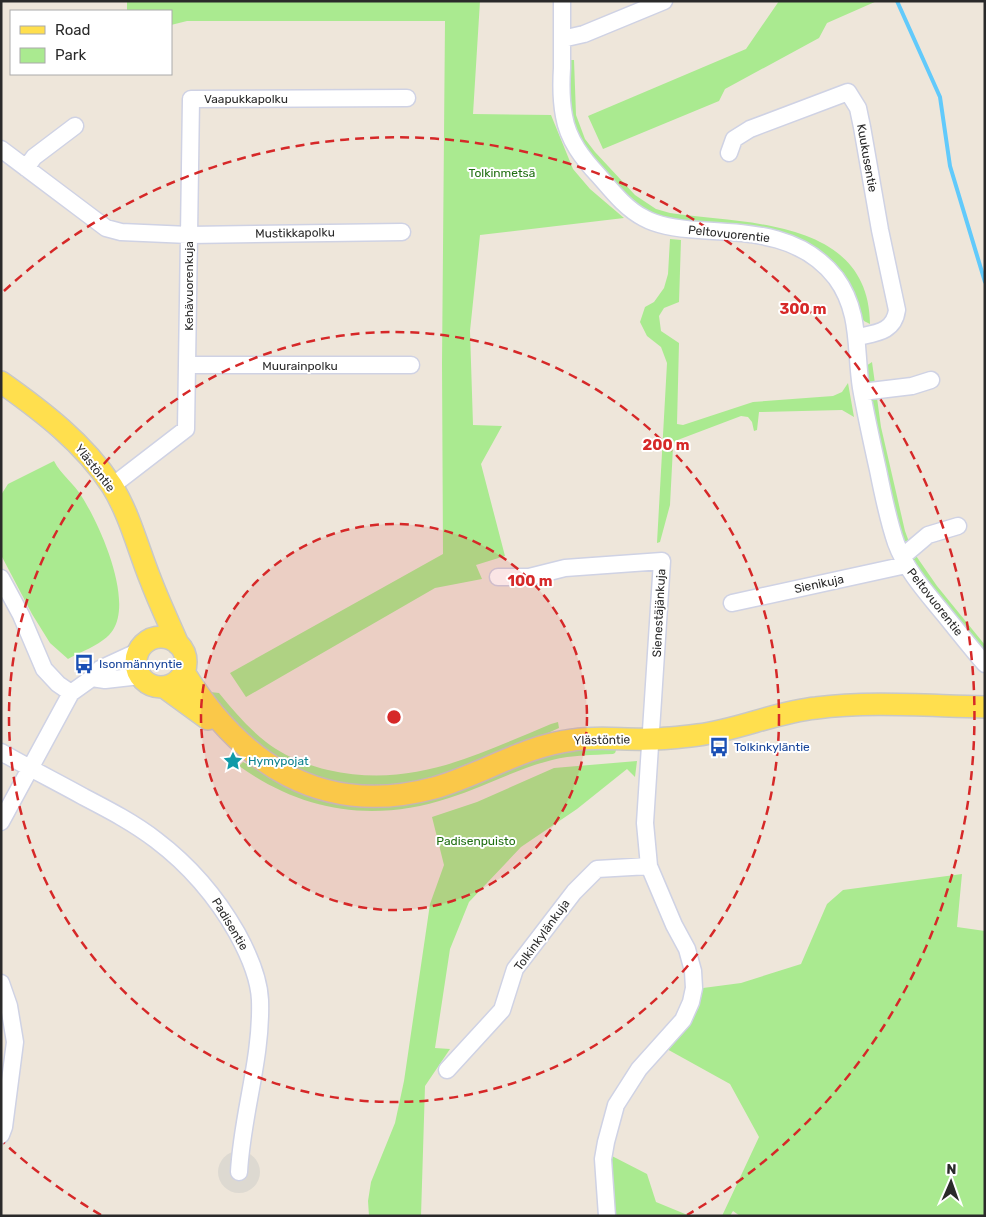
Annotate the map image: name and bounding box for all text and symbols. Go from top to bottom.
legend [10,10,172,75]
text: Road [55,21,91,39]
text: Park [55,46,86,64]
street label: Vaapukkapolku [204,92,288,106]
street label: Kuukusentie [854,123,880,194]
park label: Tolkinmetsä [469,166,535,180]
street label: Peltovuorentie [687,223,771,245]
street label: Mustikkapolku [255,225,335,241]
street label: Kehävuorenkuja [182,241,196,331]
text: 300 m [779,300,827,318]
street label: Muurainpolku [262,359,338,373]
text: 200 m [642,436,690,454]
street label: Ylästöntie [72,441,118,495]
street label: Peltovuorentie [904,565,966,639]
street label: Sienestäjänkuja [650,568,668,658]
text: 100 m [508,572,552,590]
street label: Sienikuja [793,572,845,596]
bus stop icon: Isonmännyntie [73,653,95,675]
place label: Isonmännyntie [99,657,183,671]
centre of rings [385,708,403,726]
street label: Ylästöntie [574,733,631,747]
bus stop icon: Tolkinkyläntie [708,736,730,758]
place label: Tolkinkyläntie [734,740,810,754]
place icon: Hymypojat [222,750,244,772]
place label: Hymypojat [248,754,309,768]
park label: Padisenpuisto [436,834,516,848]
street label: Padisentie [209,895,251,953]
street label: Tolkinkylänkuja [511,897,573,973]
north arrow [926,1157,976,1207]
text: N [946,1161,957,1178]

